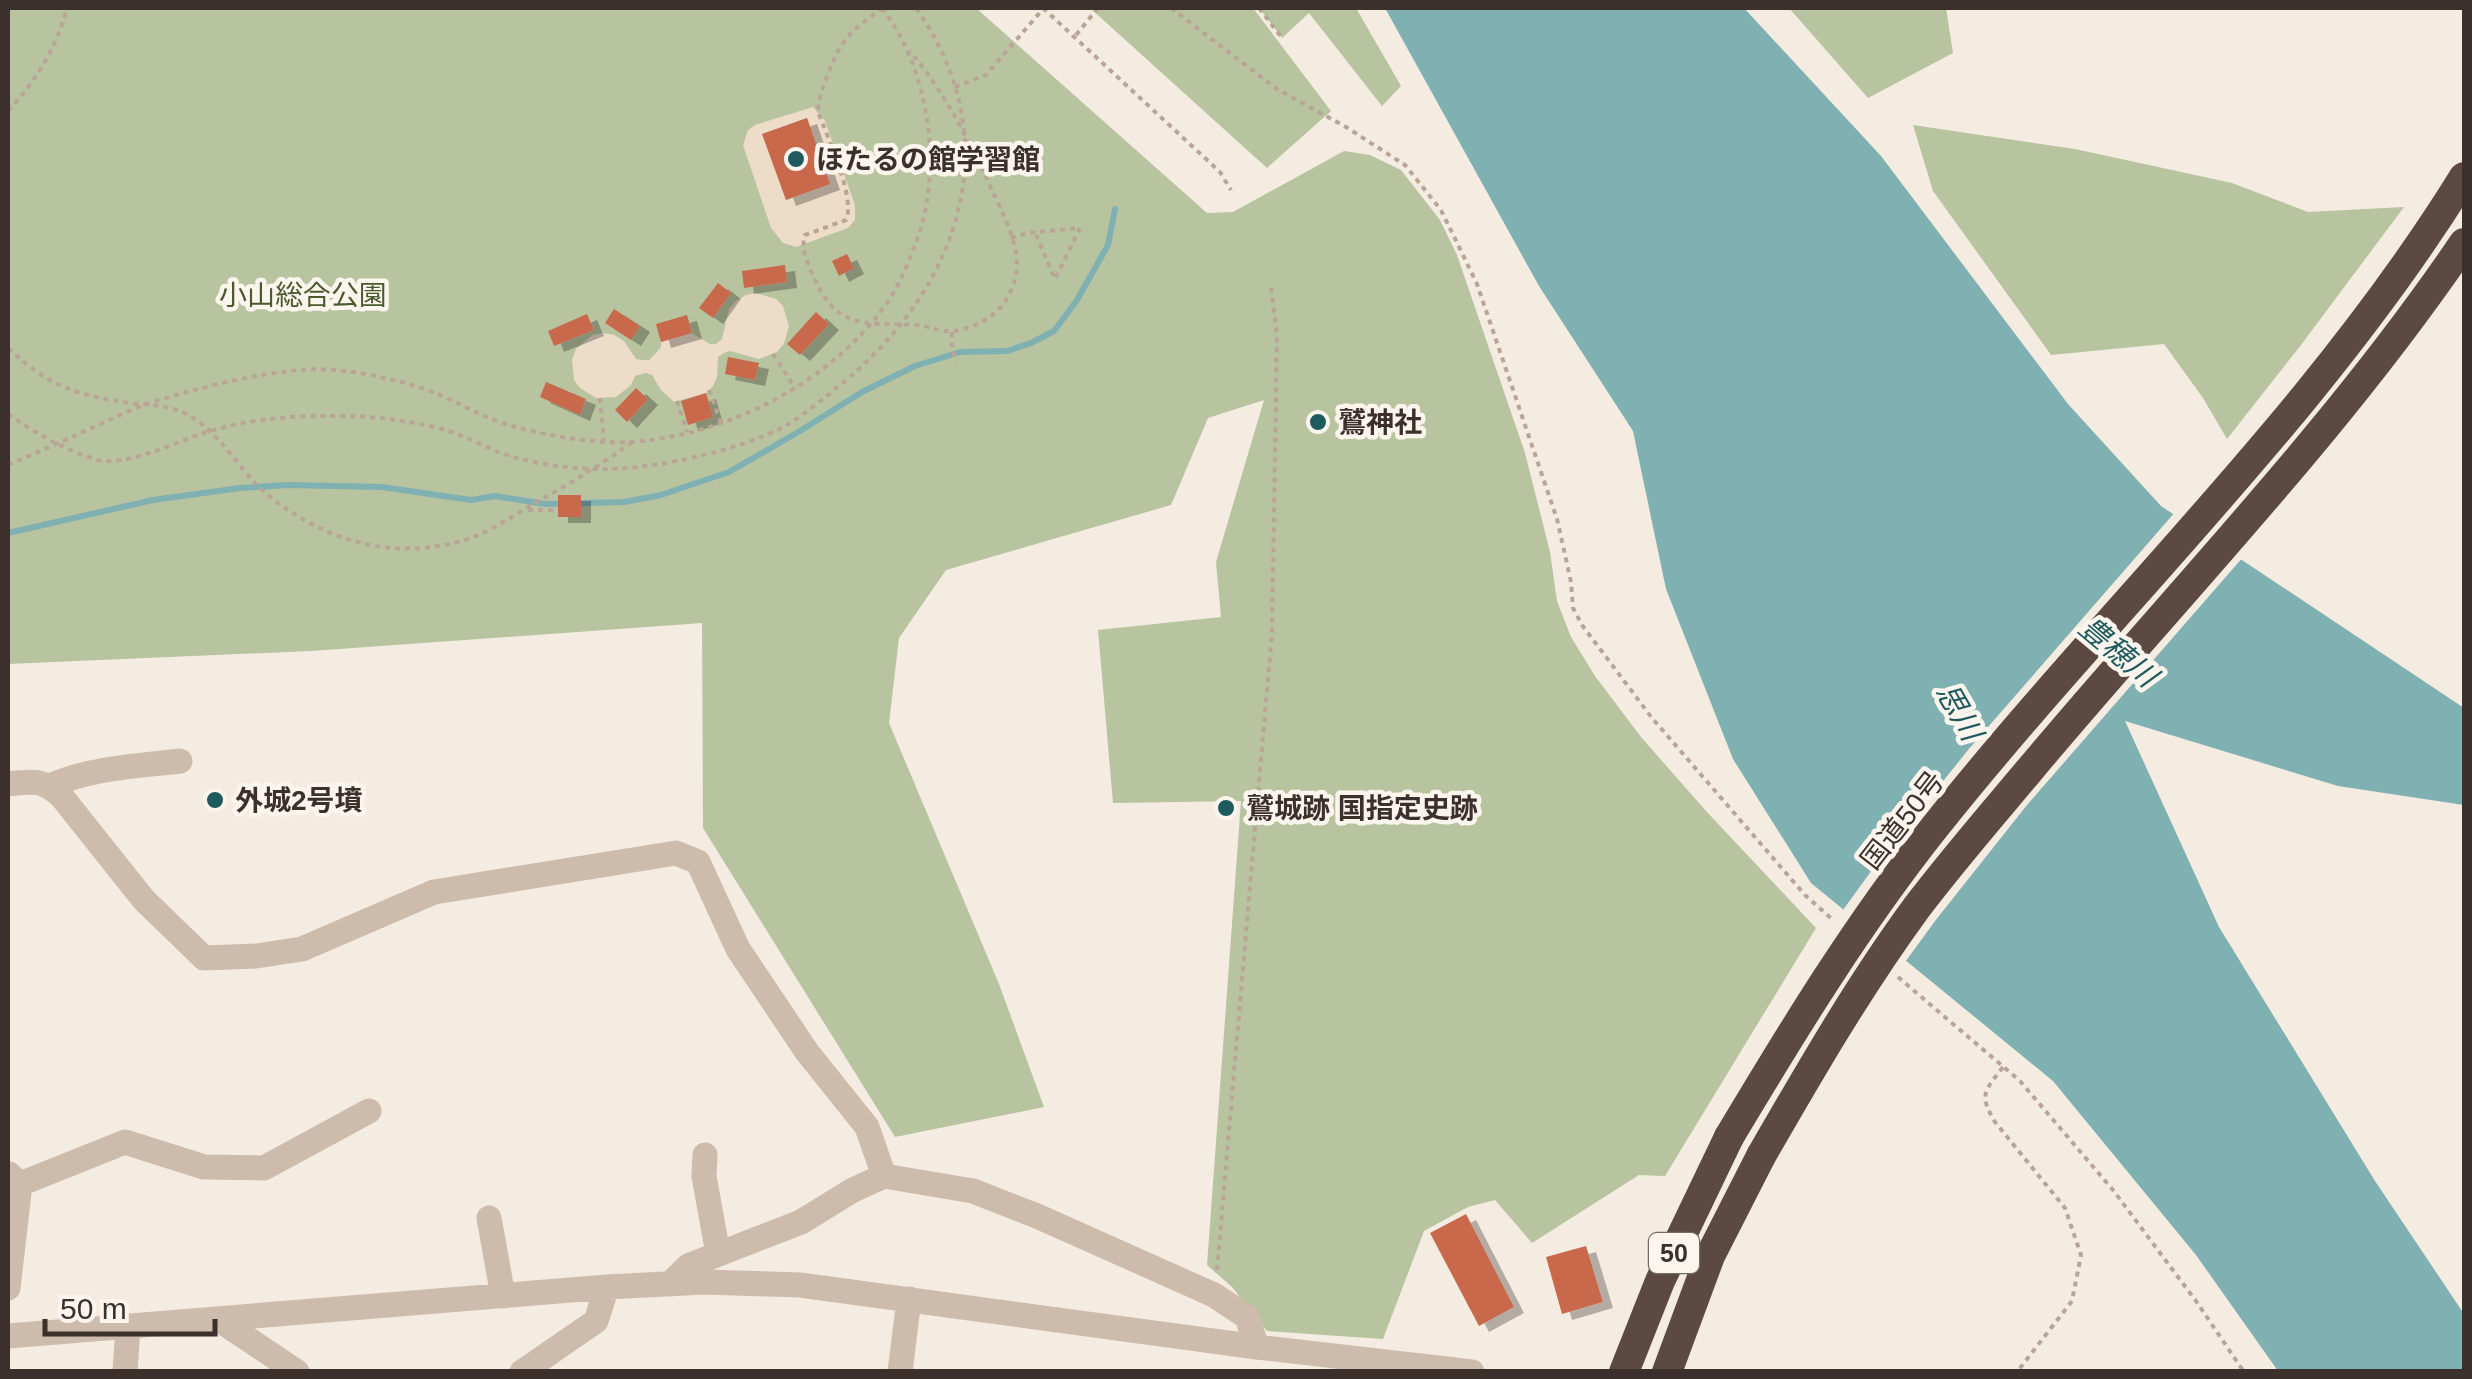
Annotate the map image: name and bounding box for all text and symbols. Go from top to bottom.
place label: ほたるの館学習館 [816,144,1040,175]
marker: ほたるの館学習館 [785,148,807,170]
park label: 小山総合公園 [219,280,387,311]
place label: 鷲神社 [1338,407,1422,438]
marker: 鷲神社 [1307,411,1329,433]
water label: 豊穂川 [2073,610,2166,695]
water label: 思川 [1930,678,1990,749]
street label: 国道50号 [1855,765,1950,875]
place label: 外城2号墳 [235,785,363,816]
marker: 外城2号墳 [204,789,226,811]
place label: 鷲城跡 国指定史跡 [1246,793,1478,824]
marker: 鷲城跡 国指定史跡 [1215,797,1237,819]
road number: 50 [1649,1233,1699,1273]
scale bar [45,1274,215,1336]
text: 50 m [60,1292,127,1325]

